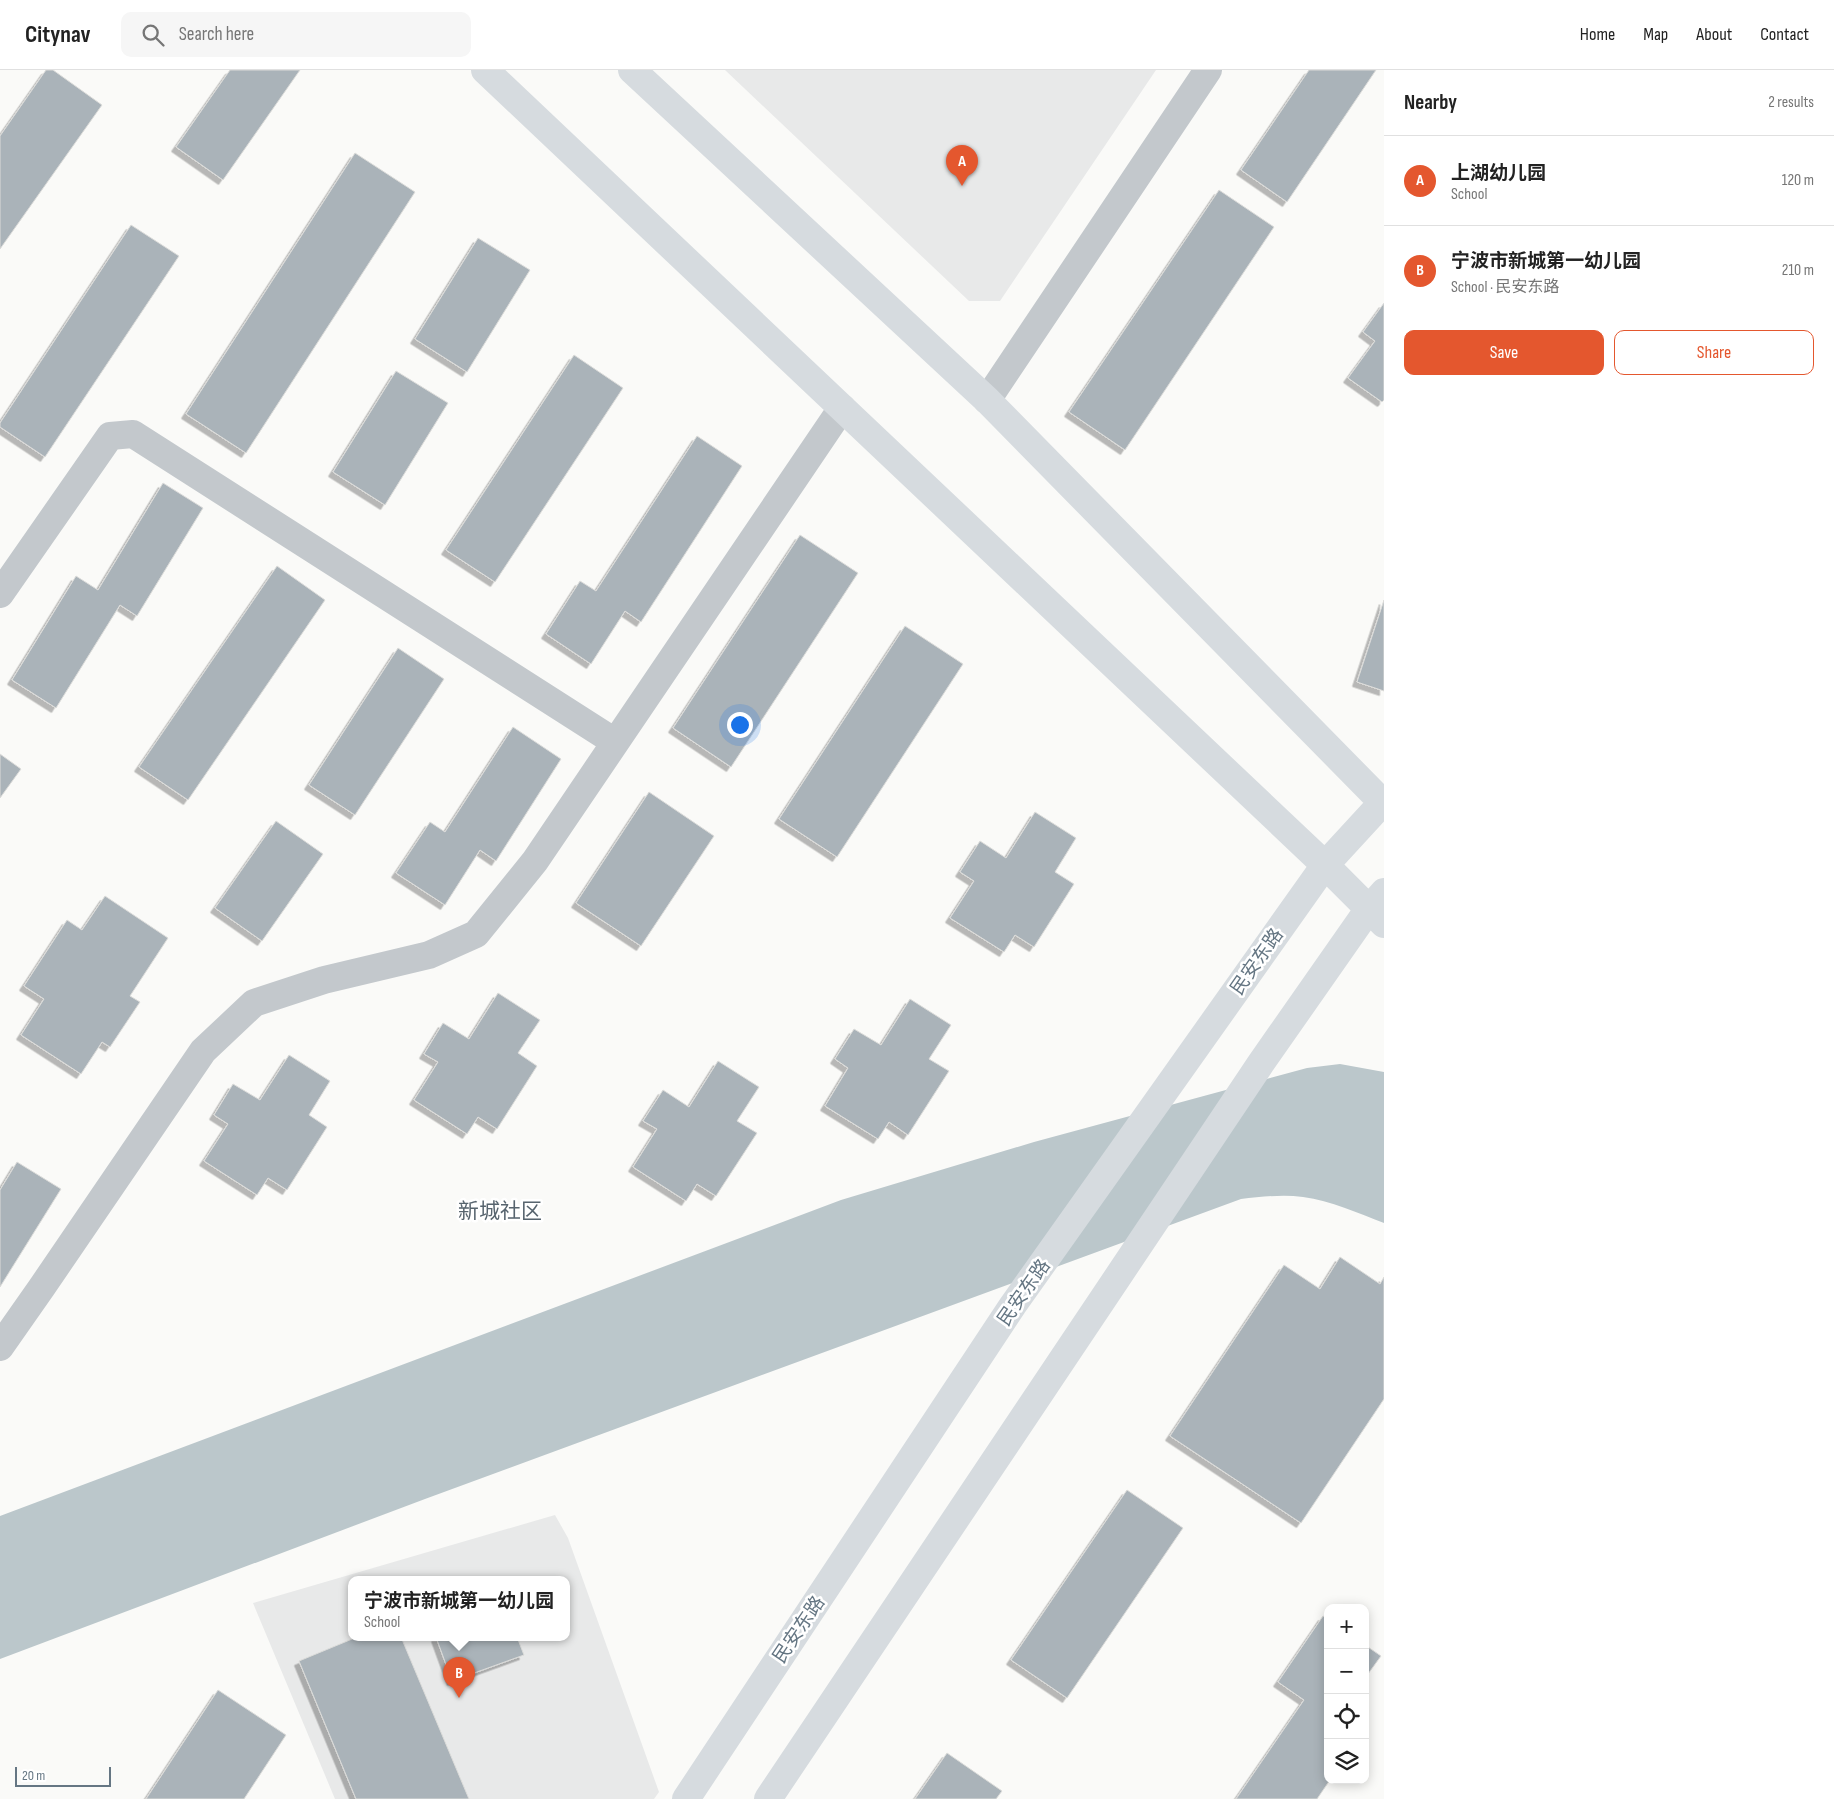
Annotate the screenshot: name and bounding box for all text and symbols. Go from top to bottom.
search box [121,12,471,57]
text: Citynav [25,20,91,49]
icon: search [139,21,167,49]
text: Search here [179,23,254,46]
text: Home [1580,24,1615,45]
text: Map [1643,24,1668,45]
text: About [1696,24,1732,45]
text: Contact [1760,24,1809,45]
text: Nearby [1404,90,1457,115]
text: 2 results [1768,93,1814,112]
pin: A [946,145,978,186]
text: 上湖幼儿园 [1451,162,1546,185]
text: A [1416,171,1424,190]
text: 120 m [1782,171,1814,190]
text: School [1451,185,1487,204]
text: 宁波市新城第一幼儿园 [1451,250,1641,273]
text: B [1416,261,1424,280]
text: 210 m [1782,261,1814,280]
text: School · 民安东路 [1451,278,1560,297]
button: Save [1404,330,1604,375]
button: Share [1614,330,1814,375]
your location [727,712,753,738]
street label: 民安东路 [1226,924,1288,1000]
district label: 新城社区 [458,1199,542,1224]
street label: 民安东路 [993,1255,1055,1331]
popup [348,1576,570,1641]
text: 宁波市新城第一幼儿园 [364,1590,554,1613]
street label: 民安东路 [768,1592,830,1668]
map controls [1324,1604,1369,1784]
button: + [1324,1604,1369,1649]
text: School [364,1613,400,1632]
button: − [1324,1649,1369,1694]
pin: B [443,1657,475,1698]
button: locate [1324,1694,1369,1739]
button: layers [1324,1739,1369,1784]
scale bar [15,1764,111,1787]
text: 20 m [22,1767,45,1784]

